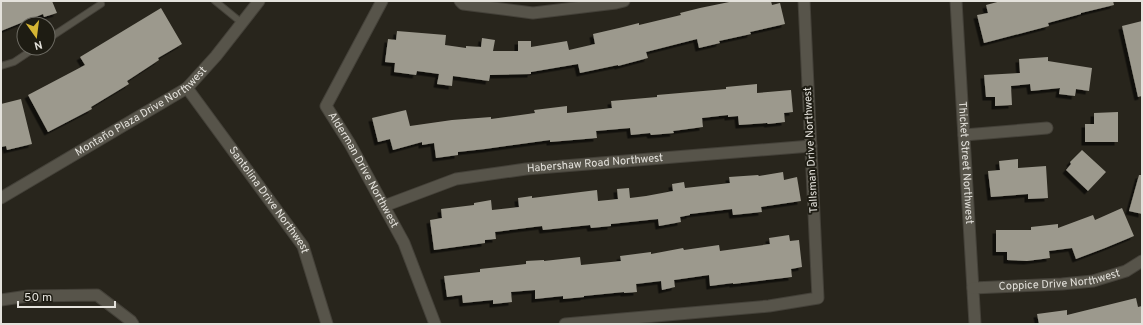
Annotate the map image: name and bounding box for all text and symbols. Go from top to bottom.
north arrow [16,16,56,56]
text: N [33,37,44,52]
street label: Montaño Plaza Drive Northwest [73,64,210,160]
street label: Tallsman Drive Northwest [801,87,821,213]
street label: Thicket Street Northwest [955,101,976,225]
street label: Alderman Drive Northwest [325,110,401,230]
street label: Santolina Drive Northwest [225,144,312,255]
street label: Habershaw Road Northwest [527,151,664,176]
street label: Coppice Drive Northwest [998,266,1122,294]
scale bar [18,283,115,309]
text: 50 m [24,290,52,306]

